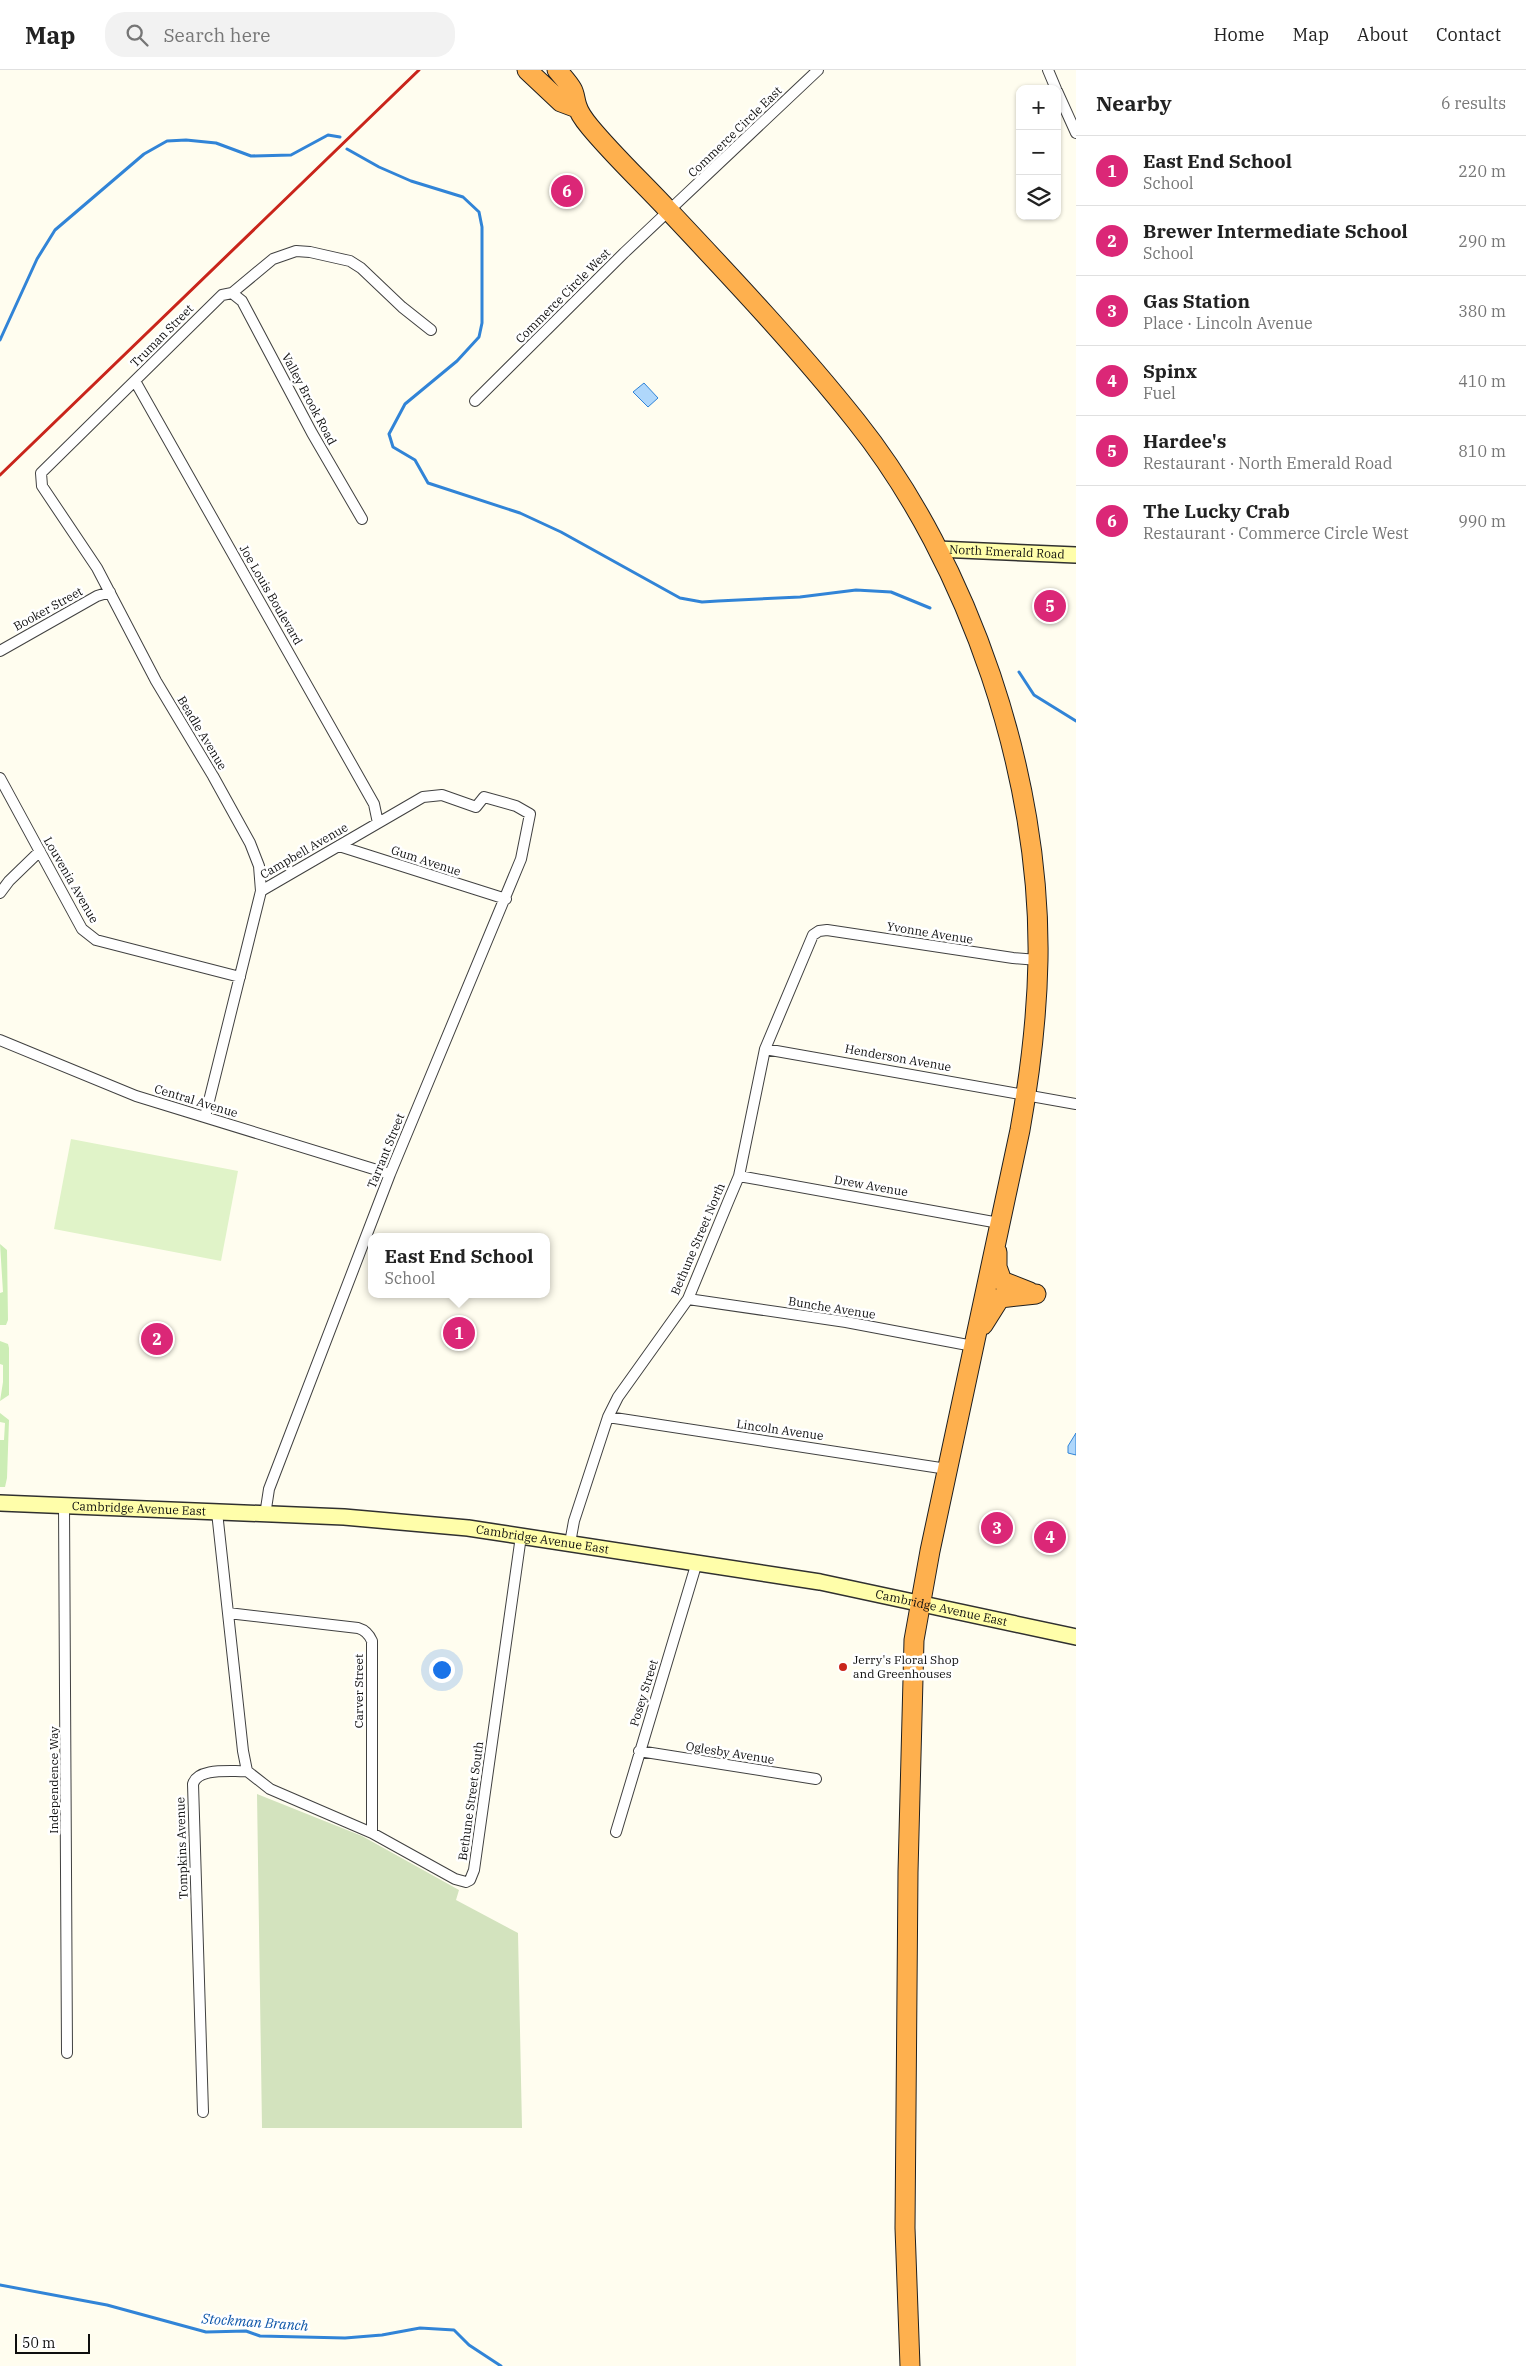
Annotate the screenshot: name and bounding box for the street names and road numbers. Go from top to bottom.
street label: Commerce Circle East [685,83,785,180]
street label: Commerce Circle West [512,245,613,346]
street label: Truman Street [127,301,196,370]
street label: Valley Brook Road [279,350,340,447]
street label: Joe Louis Boulevard [237,542,306,647]
street label: North Emerald Road [949,542,1065,562]
street label: Booker Street [11,583,85,634]
street label: Beadle Avenue [175,693,230,772]
street label: Campbell Avenue [257,819,350,882]
street label: Louvenia Avenue [41,834,102,926]
street label: Gum Avenue [389,842,463,879]
street label: Yvonne Avenue [886,918,974,947]
street label: Henderson Avenue [844,1041,952,1074]
street label: Central Avenue [153,1081,240,1120]
street label: Tarrant Street [364,1111,407,1190]
street label: Drew Avenue [833,1172,909,1199]
street label: Bethune Street North [667,1180,728,1297]
street label: Bunche Avenue [787,1293,877,1322]
street label: Lincoln Avenue [736,1416,825,1443]
street label: Cambridge Avenue East [72,1498,206,1518]
street label: Cambridge Avenue East [475,1521,610,1557]
street label: Cambridge Avenue East [874,1586,1009,1629]
street label: Carver Street [351,1654,366,1728]
street label: Posey Street [626,1658,661,1728]
street label: Independence Way [46,1726,61,1834]
street label: Oglesby Avenue [685,1738,775,1767]
street label: Bethune Street South [455,1740,486,1861]
street label: Tompkins Avenue [172,1797,191,1899]

